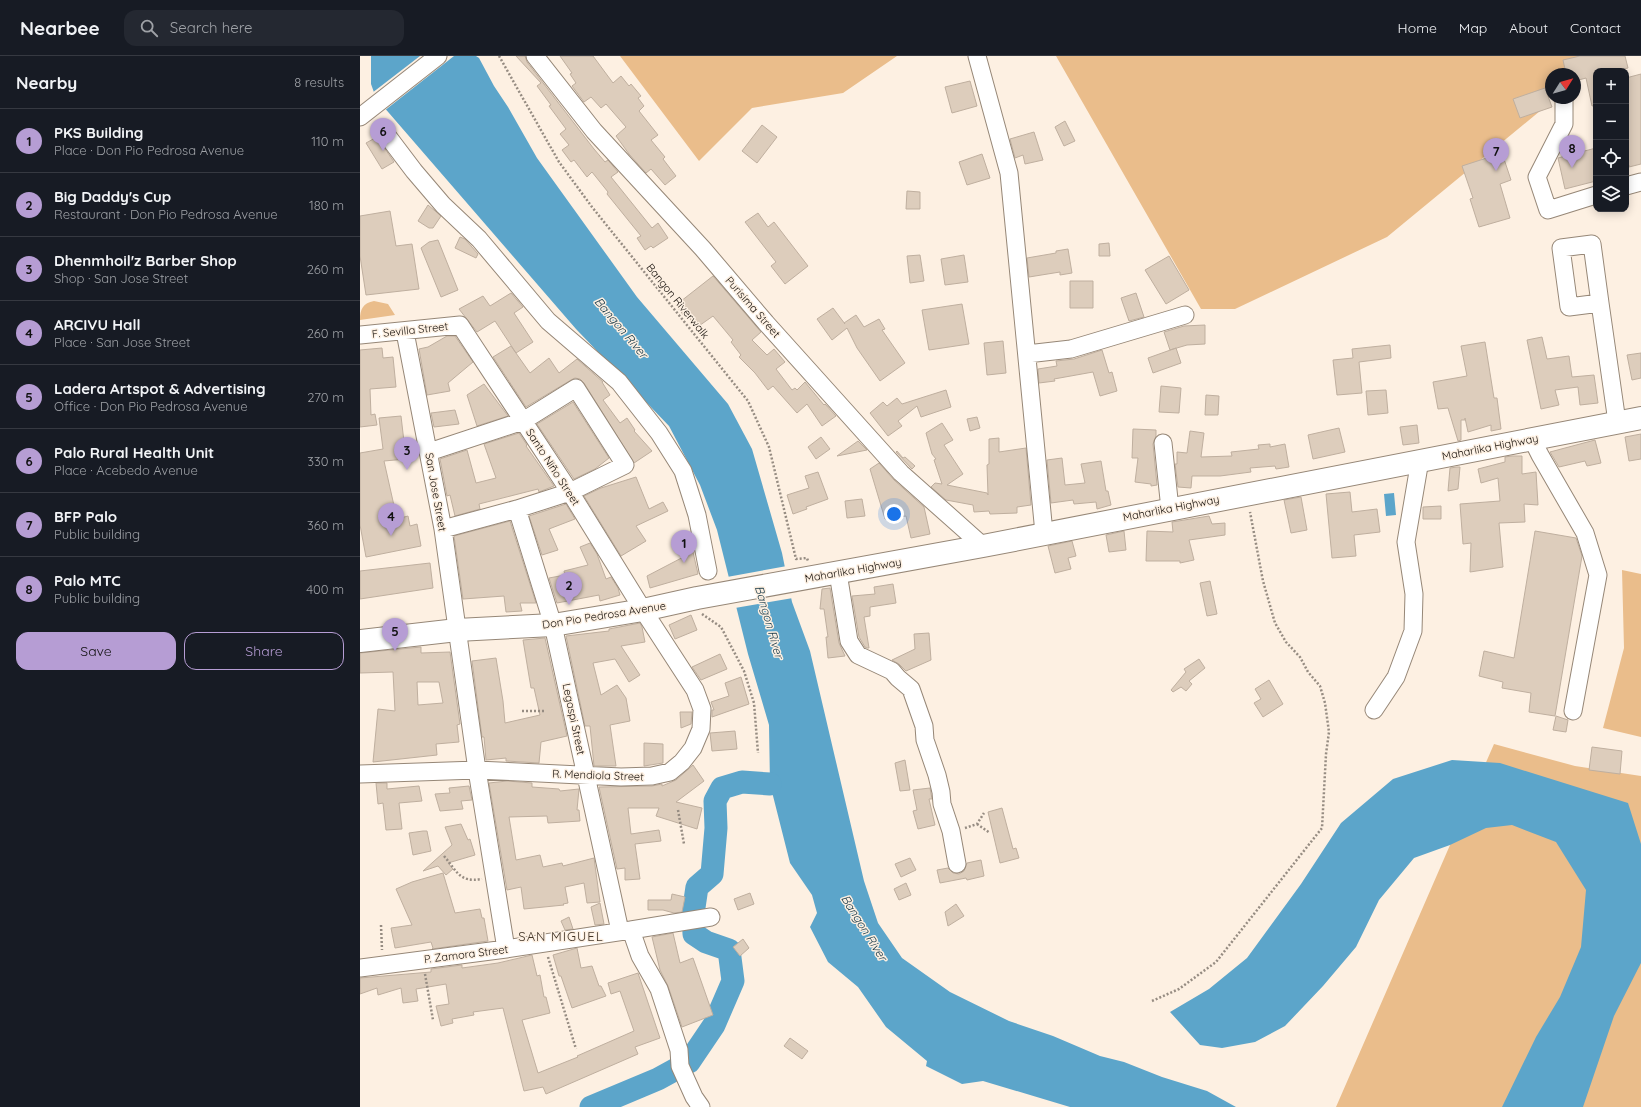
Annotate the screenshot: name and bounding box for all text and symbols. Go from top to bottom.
search box [124,10,404,46]
text: Nearbee [20,16,100,40]
icon: search [138,17,160,39]
text: Search here [170,18,253,37]
text: Home [1398,19,1437,37]
text: Map [1459,19,1487,37]
text: About [1509,19,1548,37]
text: Contact [1570,19,1621,37]
north arrow [1545,68,1581,104]
map controls [1593,68,1629,212]
button: + [1593,68,1629,104]
text: Nearby [16,72,77,93]
text: 8 results [294,74,344,90]
button: − [1593,104,1629,140]
pin: 6 [370,118,396,151]
text: PKS Building [54,123,143,142]
text: 1 [26,133,32,149]
text: 110 m [311,133,344,149]
pin: 8 [1559,135,1585,168]
pin: 7 [1483,138,1509,171]
button: locate [1593,140,1629,176]
text: Place · Don Pio Pedrosa Avenue [54,142,244,158]
button: layers [1593,176,1629,212]
text: Big Daddy's Cup [54,187,171,206]
text: 2 [25,197,33,213]
text: 180 m [309,197,344,213]
text: Restaurant · Don Pio Pedrosa Avenue [54,206,278,222]
text: Dhenmhoil'z Barber Shop [54,251,237,270]
text: 3 [26,261,32,277]
text: 260 m [307,261,344,277]
street label: Bangon Riverwalk [643,261,713,342]
text: Shop · San Jose Street [54,270,188,286]
street label: Purisima Street [723,273,784,341]
water label: Bangon River [592,294,652,362]
text: ARCIVU Hall [54,315,141,334]
street label: F. Sevilla Street [371,319,449,341]
text: 4 [25,325,33,341]
text: 260 m [307,325,344,341]
text: Place · San Jose Street [54,334,190,350]
text: Ladera Artspot & Advertising [54,379,265,398]
text: 5 [25,389,33,405]
text: 270 m [307,389,344,405]
text: Office · Don Pio Pedrosa Avenue [54,398,248,414]
street label: Santo Niño Street [523,426,583,508]
street label: Maharlika Highway [1441,431,1539,463]
pin: 3 [394,437,420,470]
text: Palo Rural Health Unit [54,443,214,462]
street label: San Jose Street [422,452,450,533]
text: 6 [25,453,33,469]
text: 330 m [307,453,344,469]
text: Place · Acebedo Avenue [54,462,198,478]
street label: Maharlika Highway [1122,492,1220,524]
pin: 4 [378,503,404,536]
your location [884,504,904,524]
text: BFP Palo [54,507,117,526]
text: 7 [25,517,33,533]
text: 360 m [307,517,344,533]
text: Public building [54,526,140,542]
pin: 1 [671,530,697,563]
street label: Maharlika Highway [804,555,902,585]
text: Palo MTC [54,571,121,590]
pin: 2 [556,572,582,605]
text: 8 [25,581,33,597]
text: 400 m [306,581,344,597]
water label: Bangon River [752,584,787,661]
text: Public building [54,590,140,606]
street label: Don Pio Pedrosa Avenue [541,598,667,632]
pin: 5 [382,618,408,651]
button: Save [16,632,176,670]
button: Share [184,632,344,670]
street label: Legaspi Street [560,682,588,756]
street label: R. Mendiola Street [552,766,644,784]
water label: Bangon River [838,892,891,965]
district label: SAN MIGUEL [518,928,604,944]
street label: P. Zamora Street [423,942,509,966]

